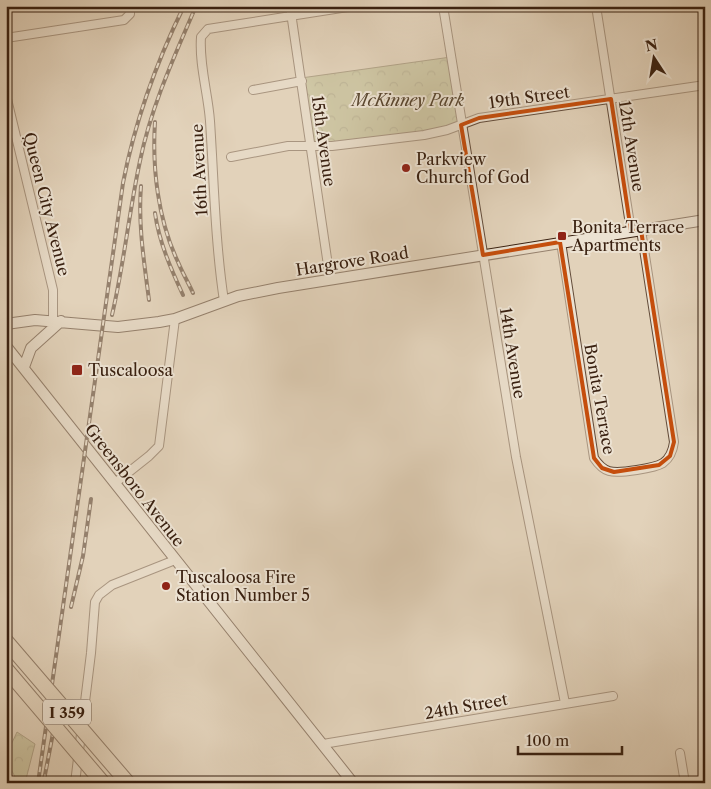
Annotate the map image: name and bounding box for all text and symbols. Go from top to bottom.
north arrow [628,32,678,82]
text: N [643,35,659,55]
street label: 19th Street [487,81,571,113]
park label: McKinney Park [350,90,465,110]
street label: 15th Avenue [308,94,340,188]
street label: 12th Avenue [615,99,649,193]
street label: 16th Avenue [187,123,211,217]
street label: Queen City Avenue [20,130,75,278]
place label: Parkview Church of God [416,149,530,187]
marker: Parkview Church of God [400,162,412,174]
place label: Bonita Terrace Apartments [571,217,684,255]
marker: Bonita Terrace Apartments [556,230,568,242]
street label: Hargrove Road [294,242,410,280]
street label: 14th Avenue [496,306,530,400]
street label: Bonita Terrace [580,342,620,456]
place label: Tuscaloosa [88,360,173,380]
marker: Tuscaloosa [70,363,84,377]
street label: Greensboro Avenue [81,419,189,551]
place label: Tuscaloosa Fire Station Number 5 [176,567,310,605]
marker: Tuscaloosa Fire Station Number 5 [160,580,172,592]
street label: 24th Street [423,689,509,723]
road number: I 359 [43,700,91,724]
scale bar [518,724,622,756]
text: 100 m [526,731,569,750]

